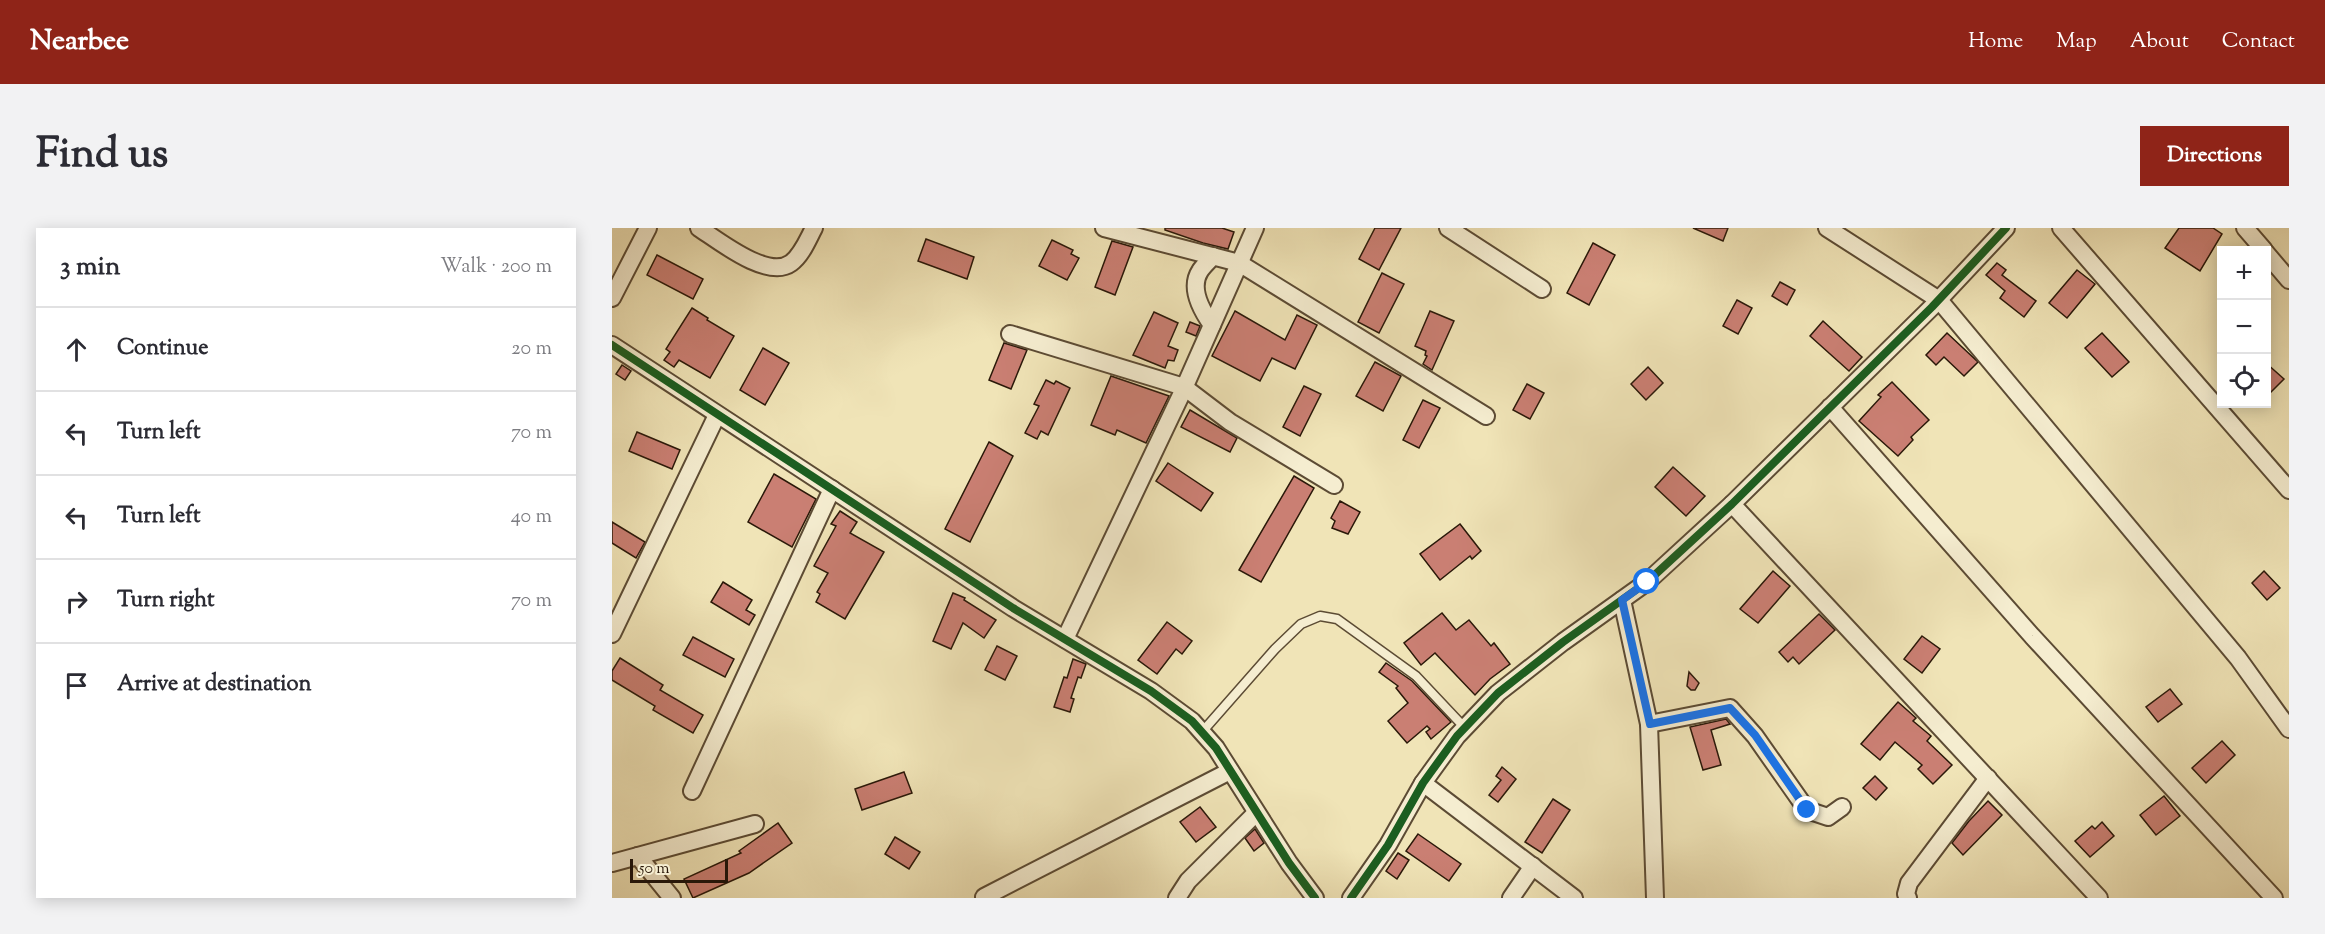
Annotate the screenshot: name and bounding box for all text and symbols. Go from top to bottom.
text: Nearbee [30,22,129,62]
text: Home [1968,27,2023,57]
text: Map [2056,27,2097,57]
text: About [2130,27,2189,57]
text: Contact [2222,27,2295,57]
text: Find us [36,126,168,186]
button: Directions [2140,126,2289,186]
map controls [2217,246,2271,408]
button: + [2217,246,2271,300]
text: 3 min [60,249,120,286]
text: Walk · 200 m [440,253,552,282]
button: − [2217,300,2271,354]
icon: ahead [60,333,93,366]
text: Continue [117,333,208,365]
text: 20 m [511,335,552,364]
button: locate [2217,354,2271,408]
icon: left [60,417,93,450]
text: Turn left [117,417,200,449]
text: 70 m [511,419,552,448]
icon: left [60,501,93,534]
text: Turn left [117,501,200,533]
text: 40 m [511,503,552,532]
route start [1633,568,1659,594]
icon: right [60,585,93,618]
text: Turn right [117,585,214,617]
text: 70 m [511,587,552,616]
icon: arrive [60,669,93,702]
text: Arrive at destination [117,669,312,701]
route end [1793,796,1819,822]
scale bar [630,856,728,884]
text: 50 m [639,858,670,881]

